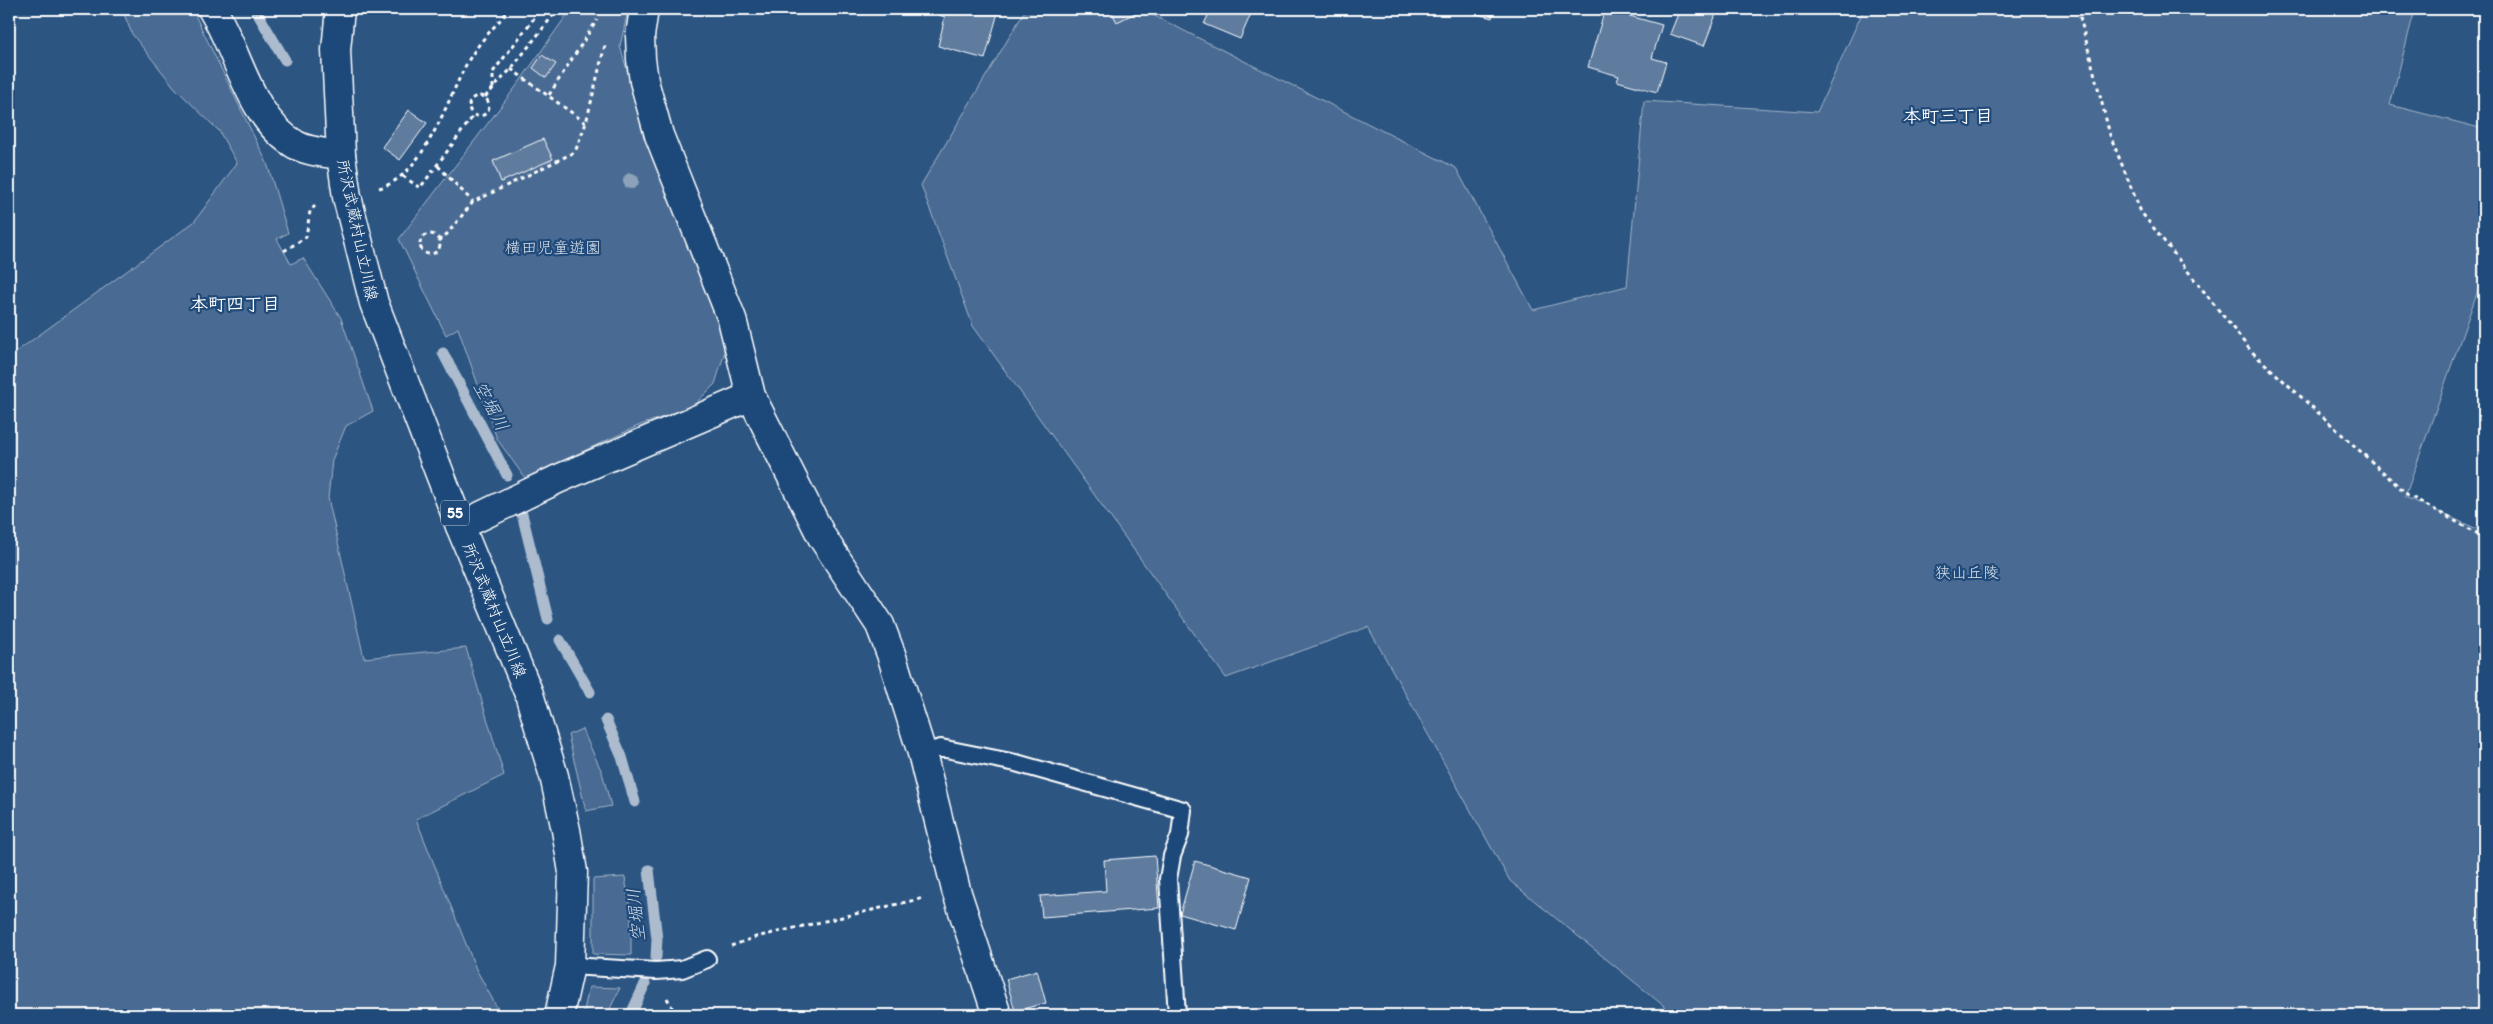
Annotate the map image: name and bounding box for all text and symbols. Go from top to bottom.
district label: 本町三丁目 [1903,105,1993,127]
street label: 所沢武蔵村山立川線 [333,158,382,303]
park label: 横田児童遊園 [505,238,601,257]
district label: 本町四丁目 [190,293,280,315]
water label: 空堀川 [469,377,513,435]
road number: 55 [441,500,469,526]
street label: 所沢武蔵村山立川線 [459,540,530,681]
park label: 狭山丘陵 [1935,563,1999,582]
water label: 空堀川 [622,887,650,943]

